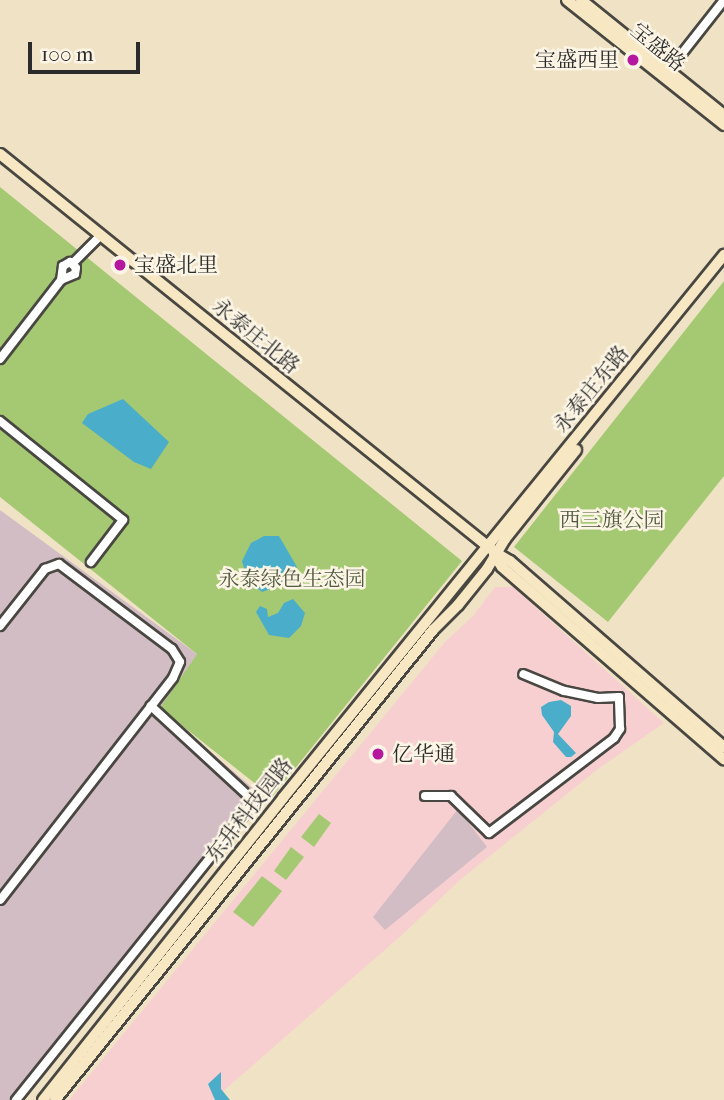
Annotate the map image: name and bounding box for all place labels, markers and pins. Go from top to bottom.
place label: 宝盛西里 [535,47,619,73]
marker: 宝盛西里 [625,52,641,68]
place label: 宝盛北里 [134,252,218,278]
marker: 宝盛北里 [112,257,128,273]
place label: 亿华通 [392,741,455,767]
marker: 亿华通 [370,746,386,762]

